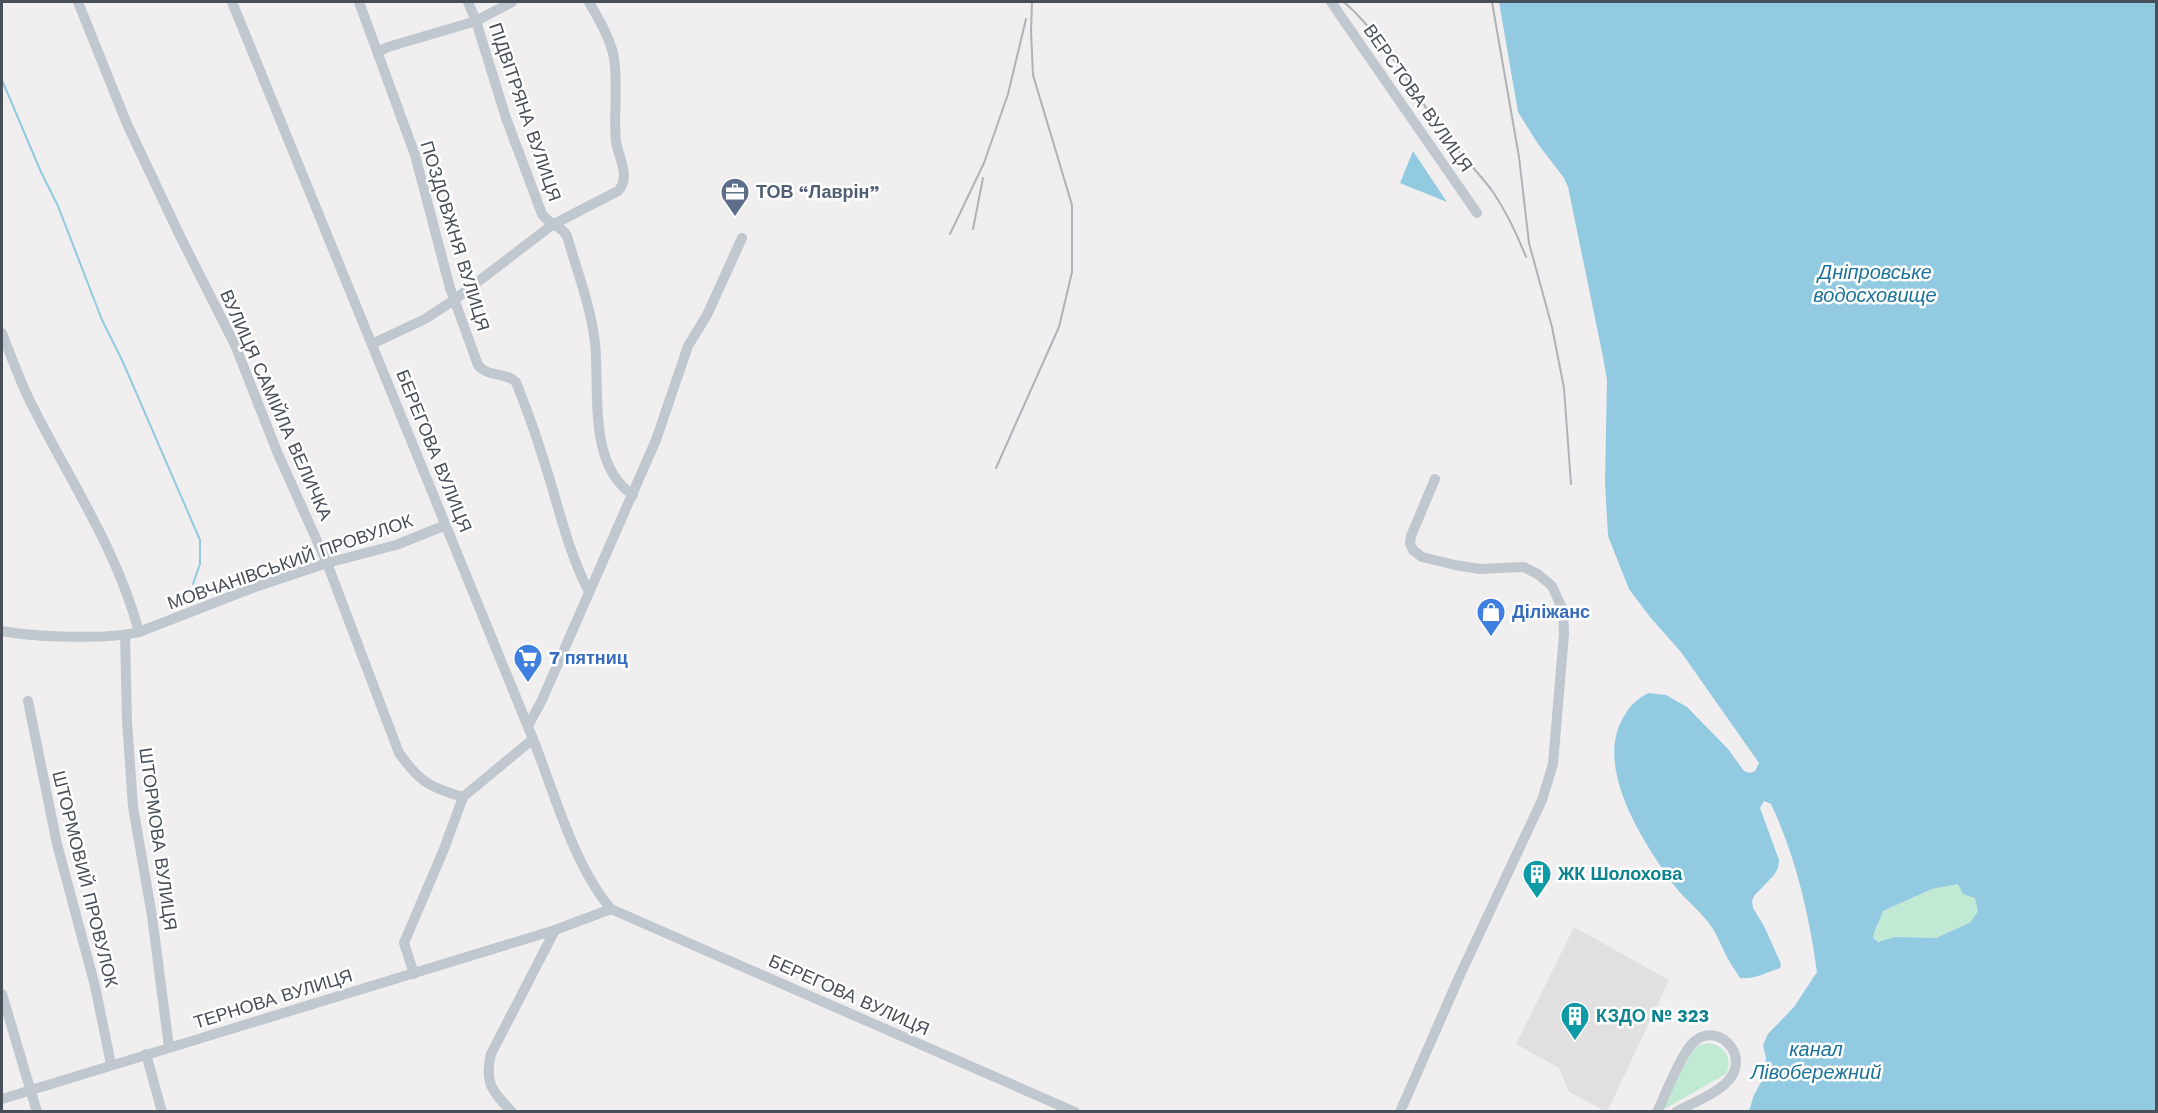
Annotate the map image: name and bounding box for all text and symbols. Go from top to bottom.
street label: ПІДВІТРЯНА ВУЛИЦЯ [485,20,566,204]
street label: ВЕРСТОВА ВУЛИЦЯ [1360,20,1477,176]
street label: ПОЗДОВЖНЯ ВУЛИЦЯ [417,138,494,333]
office icon: ТОВ “Лаврін” [719,176,751,218]
place label: ТОВ “Лаврін” [756,181,879,202]
water label: Дніпровське водосховище [1813,260,1937,307]
street label: ВУЛИЦЯ САМІЙЛА ВЕЛИЧКА [216,286,337,523]
street label: БЕРЕГОВА ВУЛИЦЯ [392,366,477,535]
street label: МОВЧАНІВСЬКИЙ ПРОВУЛОК [164,509,416,613]
shop icon: Діліжанс [1475,596,1507,638]
place label: Діліжанс [1512,601,1590,622]
supermarket icon: 7 пятниц [512,642,544,684]
place label: 7 пятниц [549,647,628,668]
street label: ШТОРМОВА ВУЛИЦЯ [135,746,182,932]
street label: ШТОРМОВИЙ ПРОВУЛОК [48,768,123,990]
building icon: ЖК Шолохова [1521,858,1553,900]
place label: ЖК Шолохова [1557,863,1683,884]
street label: БЕРЕГОВА ВУЛИЦЯ [766,950,933,1039]
street label: ТЕРНОВА ВУЛИЦЯ [191,964,355,1033]
building icon: КЗДО № 323 [1559,1000,1591,1042]
place label: КЗДО № 323 [1596,1005,1709,1026]
water label: канал Лівобережний [1749,1037,1881,1084]

